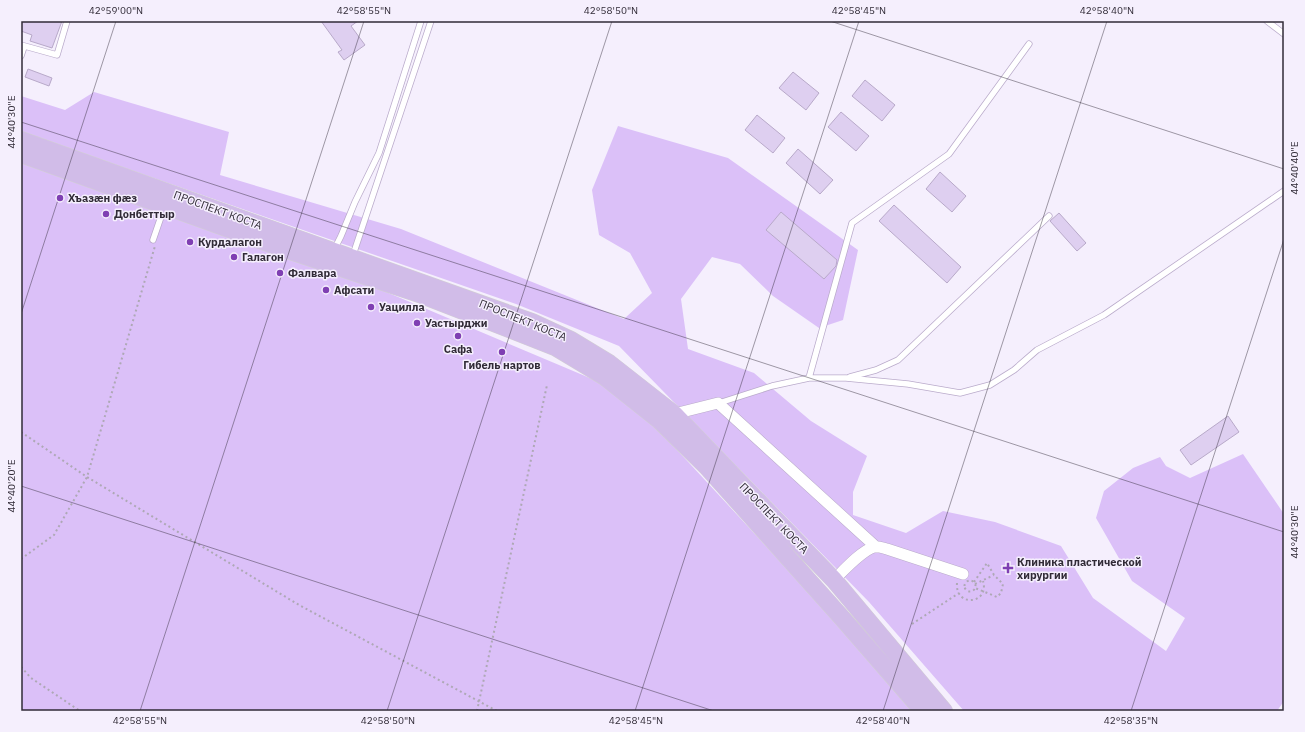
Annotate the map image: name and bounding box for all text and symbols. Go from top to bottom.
text: 42°59'00"N [89,4,143,17]
text: 42°58'55"N [337,4,391,17]
text: 42°58'50"N [584,4,638,17]
text: 42°58'45"N [832,4,886,17]
text: 42°58'40"N [1080,4,1134,17]
text: 44°40'30"E [5,95,18,149]
text: 44°40'40"E [1288,141,1301,195]
street label: ПРОСПЕКТ КОСТА [172,187,264,233]
place label: Хъазæн фæз [68,191,137,205]
marker: Хъазæн фæз [55,193,65,203]
place label: Донбеттыр [114,207,175,221]
marker: Донбеттыр [101,209,111,219]
place label: Курдалагон [198,235,262,249]
marker: Курдалагон [185,237,195,247]
place label: Галагон [242,250,284,264]
marker: Галагон [229,252,239,262]
place label: Фалвара [288,266,336,280]
marker: Фалвара [275,268,285,278]
place label: Афсати [334,283,374,297]
marker: Афсати [321,285,331,295]
street label: ПРОСПЕКТ КОСТА [477,296,569,344]
place label: Уацилла [379,300,425,314]
marker: Уацилла [366,302,376,312]
place label: Уастырджи [425,316,488,330]
marker: Уастырджи [412,318,422,328]
marker: Сафа [453,331,463,341]
place label: Сафа [444,342,472,356]
marker: Гибель нартов [497,347,507,357]
place label: Гибель нартов [463,358,541,372]
text: 44°40'20"E [5,459,18,513]
street label: ПРОСПЕКТ КОСТА [737,480,811,556]
text: 44°40'30"E [1288,505,1301,559]
place label: Клиника пластической хирургии [1017,555,1142,582]
marker: Клиника пластической хирургии [1002,562,1014,574]
text: 42°58'55"N [113,714,167,727]
text: 42°58'50"N [361,714,415,727]
text: 42°58'45"N [609,714,663,727]
text: 42°58'40"N [856,714,910,727]
text: 42°58'35"N [1104,714,1158,727]

